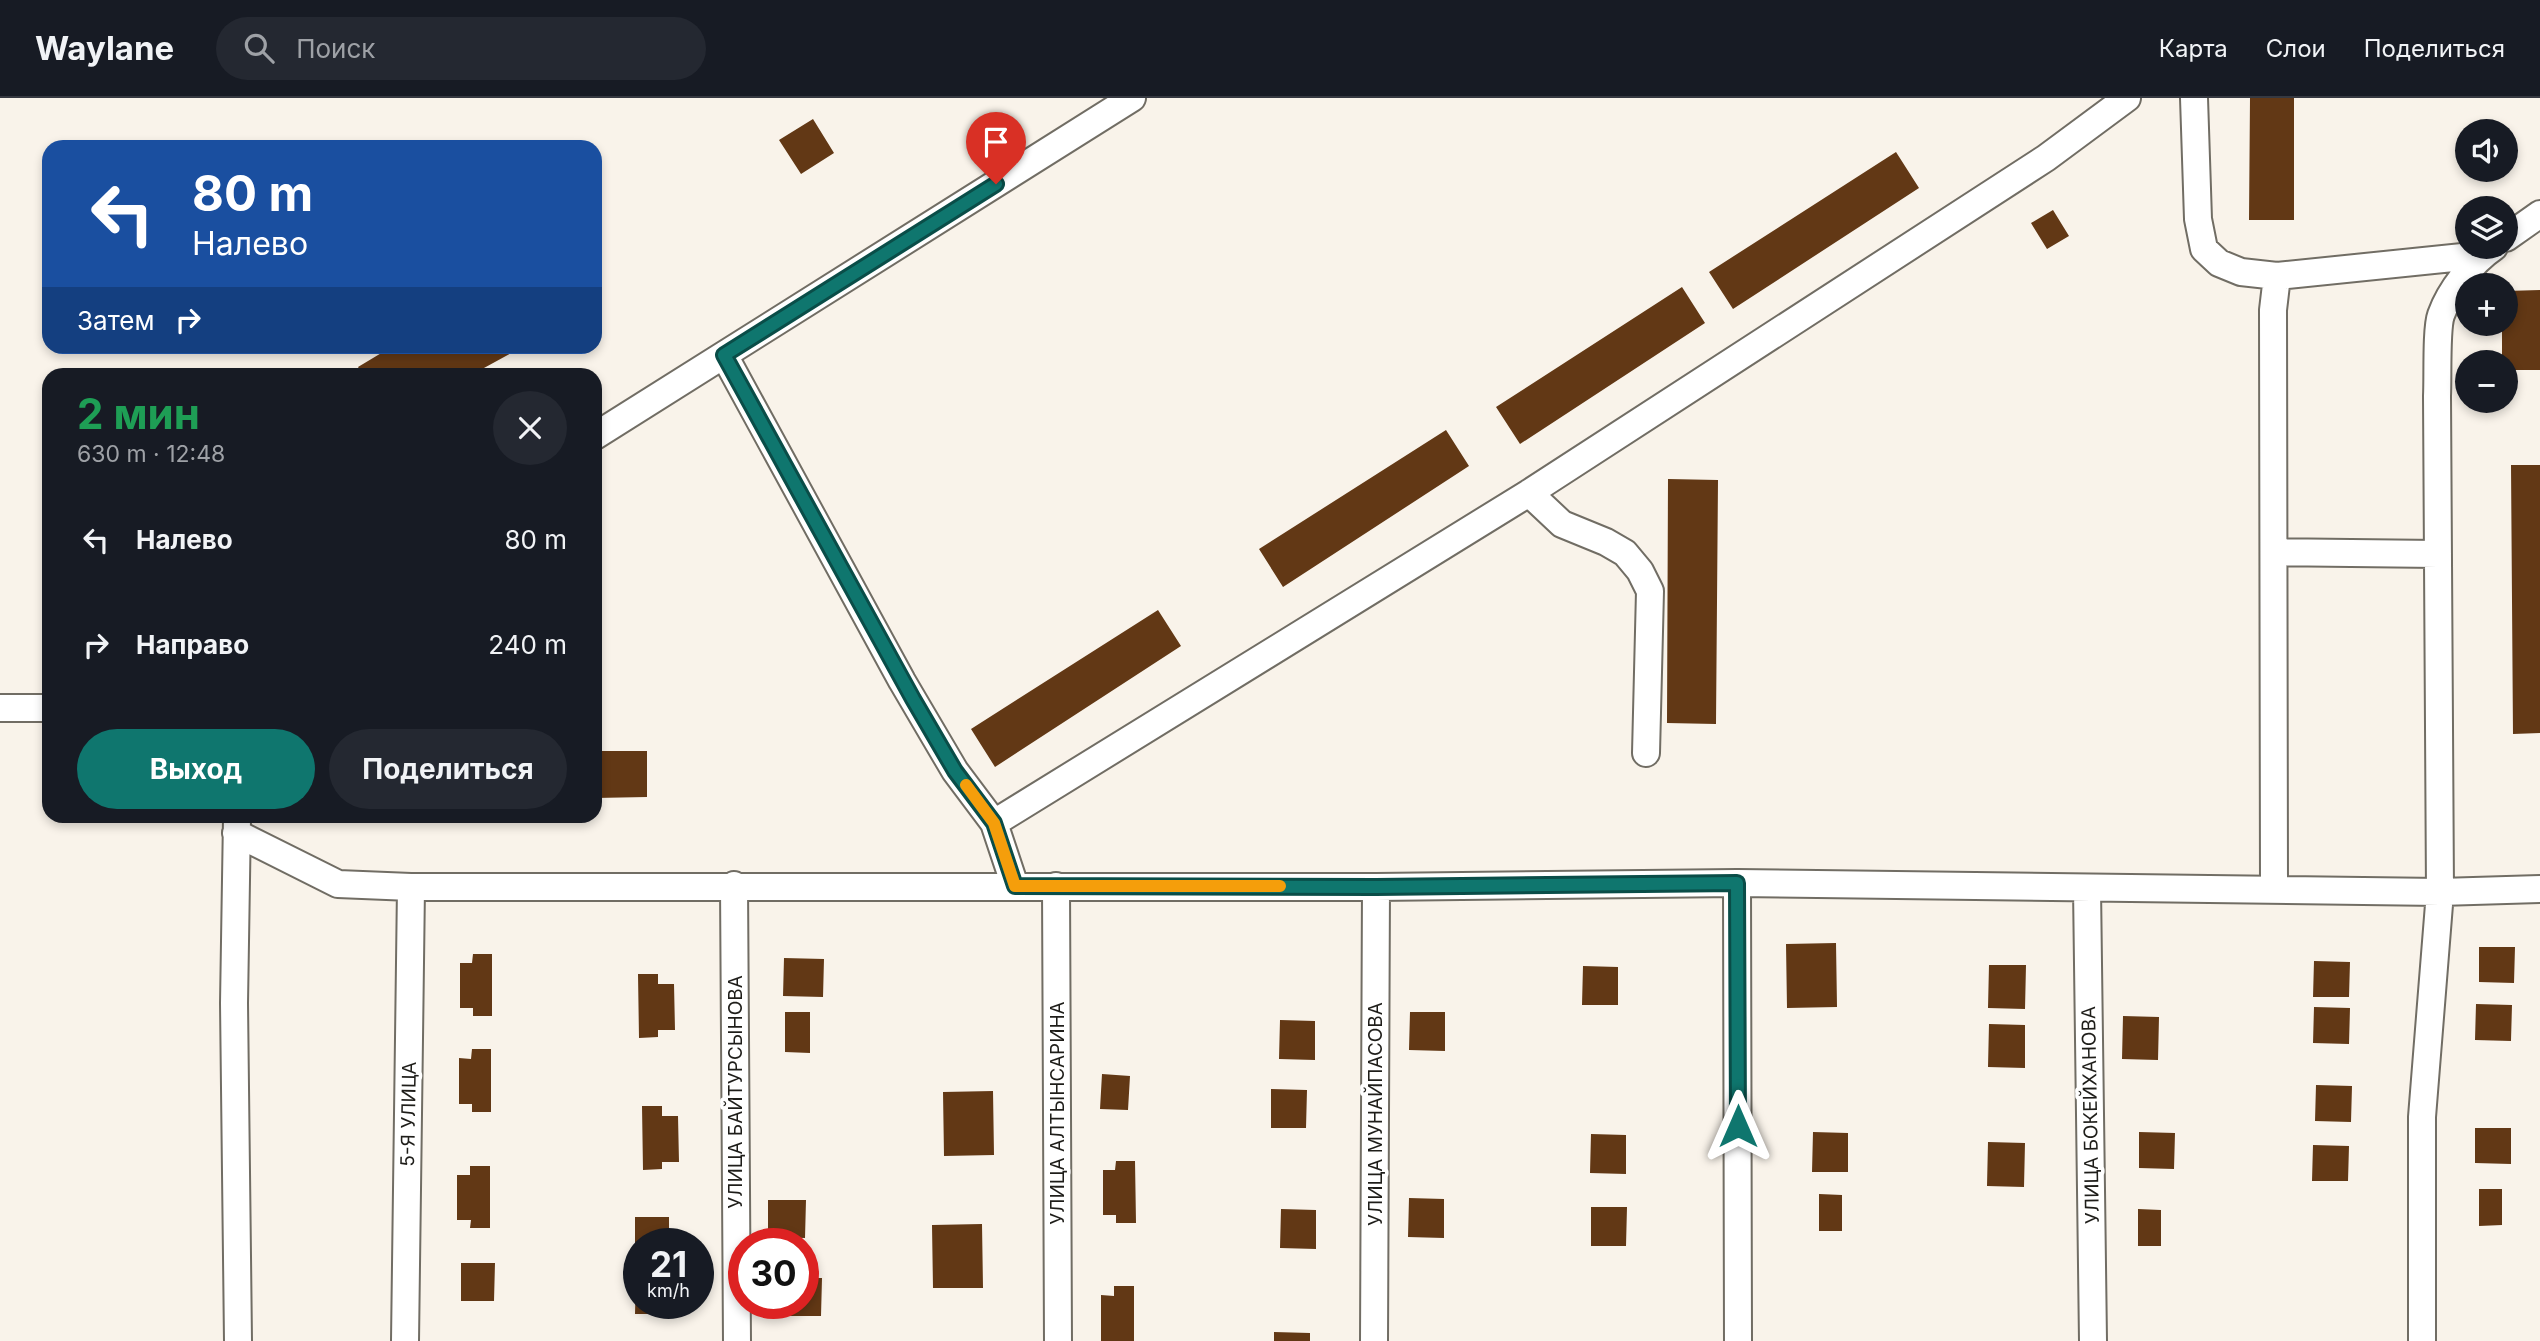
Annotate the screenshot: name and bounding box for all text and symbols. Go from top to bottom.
search box [216,17,706,80]
text: Waylane [35,28,174,68]
icon: search [240,29,278,67]
text: Поиск [296,33,375,64]
text: Карта [2159,34,2228,63]
text: Слои [2266,34,2326,63]
text: Поделиться [2364,34,2505,63]
pin [966,112,1026,184]
map controls [2455,119,2518,413]
button: sound [2455,119,2518,182]
icon: arrive [977,123,1015,161]
text: 80 m [192,164,313,223]
icon: left [77,168,168,259]
button: layers [2455,196,2518,259]
text: Налево [192,224,308,263]
button: + [2455,273,2518,336]
icon: right [169,301,207,339]
text: Затем [77,305,155,336]
button: − [2455,350,2518,413]
text: 2 мин [77,388,200,439]
button: close [493,391,567,465]
text: 630 m · 12:48 [77,440,225,468]
icon: left [77,521,115,559]
text: Налево [136,524,233,555]
text: 80 m [504,524,567,555]
icon: right [77,626,115,664]
text: Направо [136,629,249,660]
text: 240 m [488,629,567,660]
button: Выход [77,729,315,809]
button: Поделиться [329,729,567,809]
street label: УЛИЦА БАЙТУРСЫНОВА [723,975,747,1209]
street label: УЛИЦА АЛТЫНСАРИНА [1046,1001,1069,1225]
street label: УЛИЦА МУНАЙПАСОВА [1363,1002,1387,1226]
street label: УЛИЦА БОКЕЙХАНОВА [2076,1006,2104,1224]
street label: 5-Я УЛИЦА [396,1061,421,1167]
position arrow [1701,1089,1775,1163]
speed limit sign: 30 [728,1228,819,1319]
text: 21 [650,1243,687,1285]
text: km/h [647,1280,690,1301]

